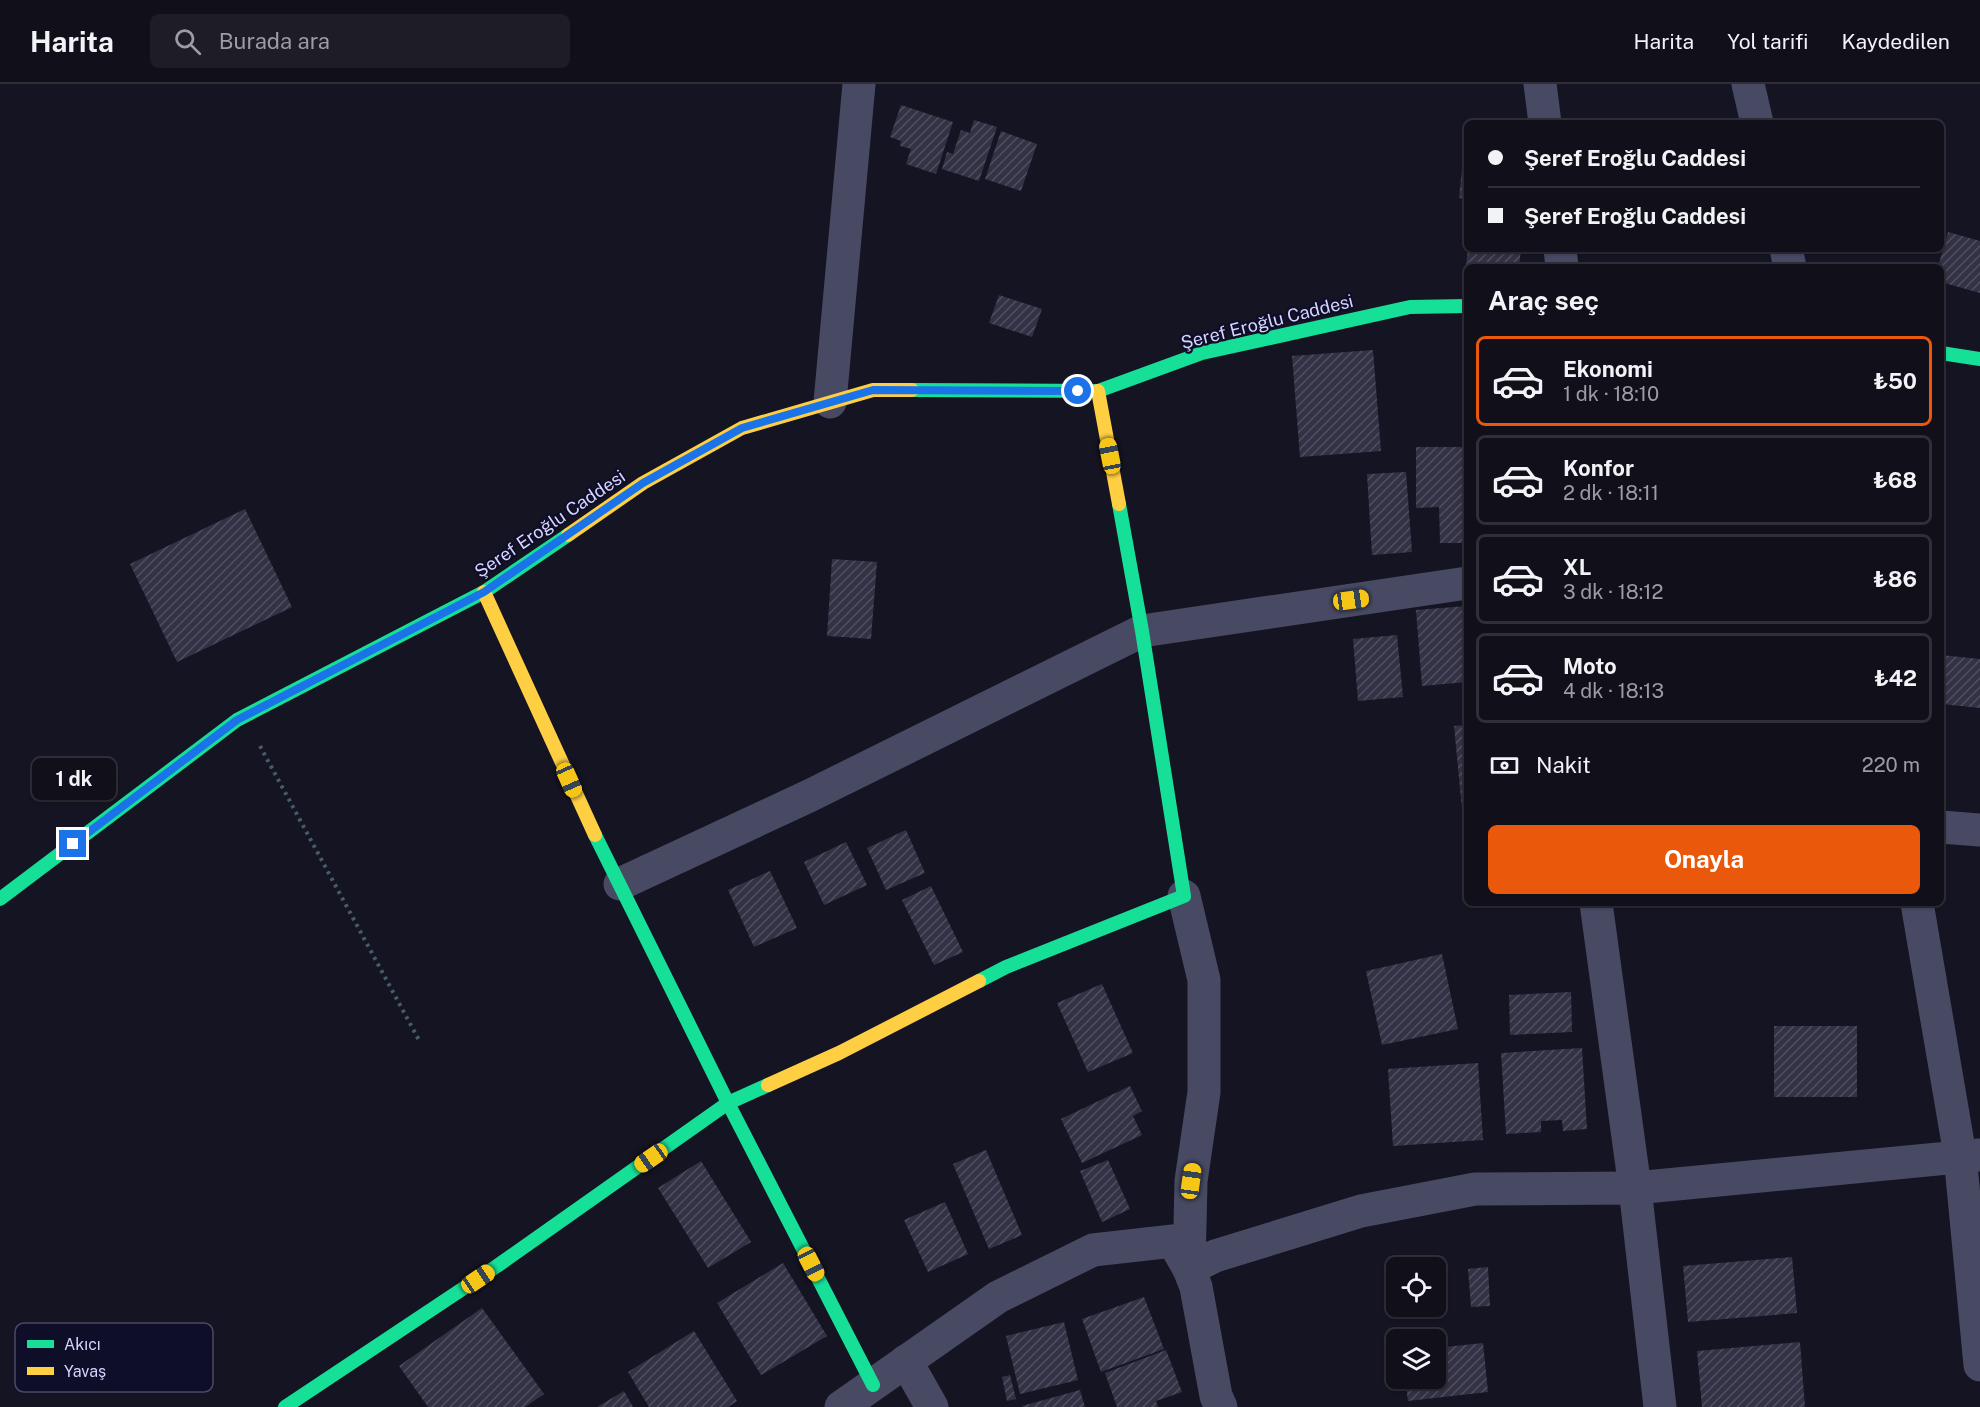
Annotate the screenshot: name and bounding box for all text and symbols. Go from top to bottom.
search box [150,14,570,68]
text: Harita [30,25,114,58]
icon: search [171,25,204,58]
text: Burada ara [219,28,330,54]
text: Harita [1634,29,1694,54]
text: Yol tarifi [1727,29,1808,54]
text: Kaydedilen [1841,29,1950,54]
text: Şeref Eroğlu Caddesi [1524,145,1746,171]
text: Şeref Eroğlu Caddesi [1524,203,1746,229]
text: Araç seç [1488,284,1599,316]
street label: Şeref Eroğlu Caddesi [1179,290,1355,353]
icon: car [1491,354,1545,408]
text: Ekonomi [1563,356,1653,382]
text: ₺50 [1874,368,1917,394]
route start [1064,377,1091,404]
text: 1 dk · 18:10 [1563,382,1659,406]
car [1098,437,1122,475]
icon: car [1491,453,1545,507]
text: Konfor [1563,455,1634,481]
street label: Şeref Eroğlu Caddesi [471,465,629,582]
text: ₺68 [1873,467,1917,493]
text: 2 dk · 18:11 [1563,481,1659,505]
icon: car [1491,552,1545,606]
text: XL [1563,554,1591,580]
text: ₺86 [1873,566,1917,592]
text: 3 dk · 18:12 [1563,580,1663,604]
car [1332,589,1370,611]
icon: car [1491,651,1545,705]
text: Moto [1563,653,1617,679]
text: ₺42 [1874,665,1917,691]
text: 4 dk · 18:13 [1563,679,1664,703]
icon: cash [1488,749,1521,782]
text: Nakit [1536,752,1591,778]
text: 220 m [1862,753,1920,777]
callout: 1 dk [31,757,115,799]
car [553,760,585,800]
text: 1 dk [56,767,92,791]
button: Onayla [1488,825,1920,894]
route end [59,830,86,857]
car [631,1140,671,1176]
car [1180,1162,1202,1200]
car [795,1244,827,1284]
map controls [1386,1257,1446,1389]
button: locate [1386,1257,1446,1317]
car [458,1261,498,1297]
legend [15,1323,213,1392]
button: layers [1386,1329,1446,1389]
text: Akıcı [64,1335,101,1354]
text: Yavaş [64,1362,106,1381]

